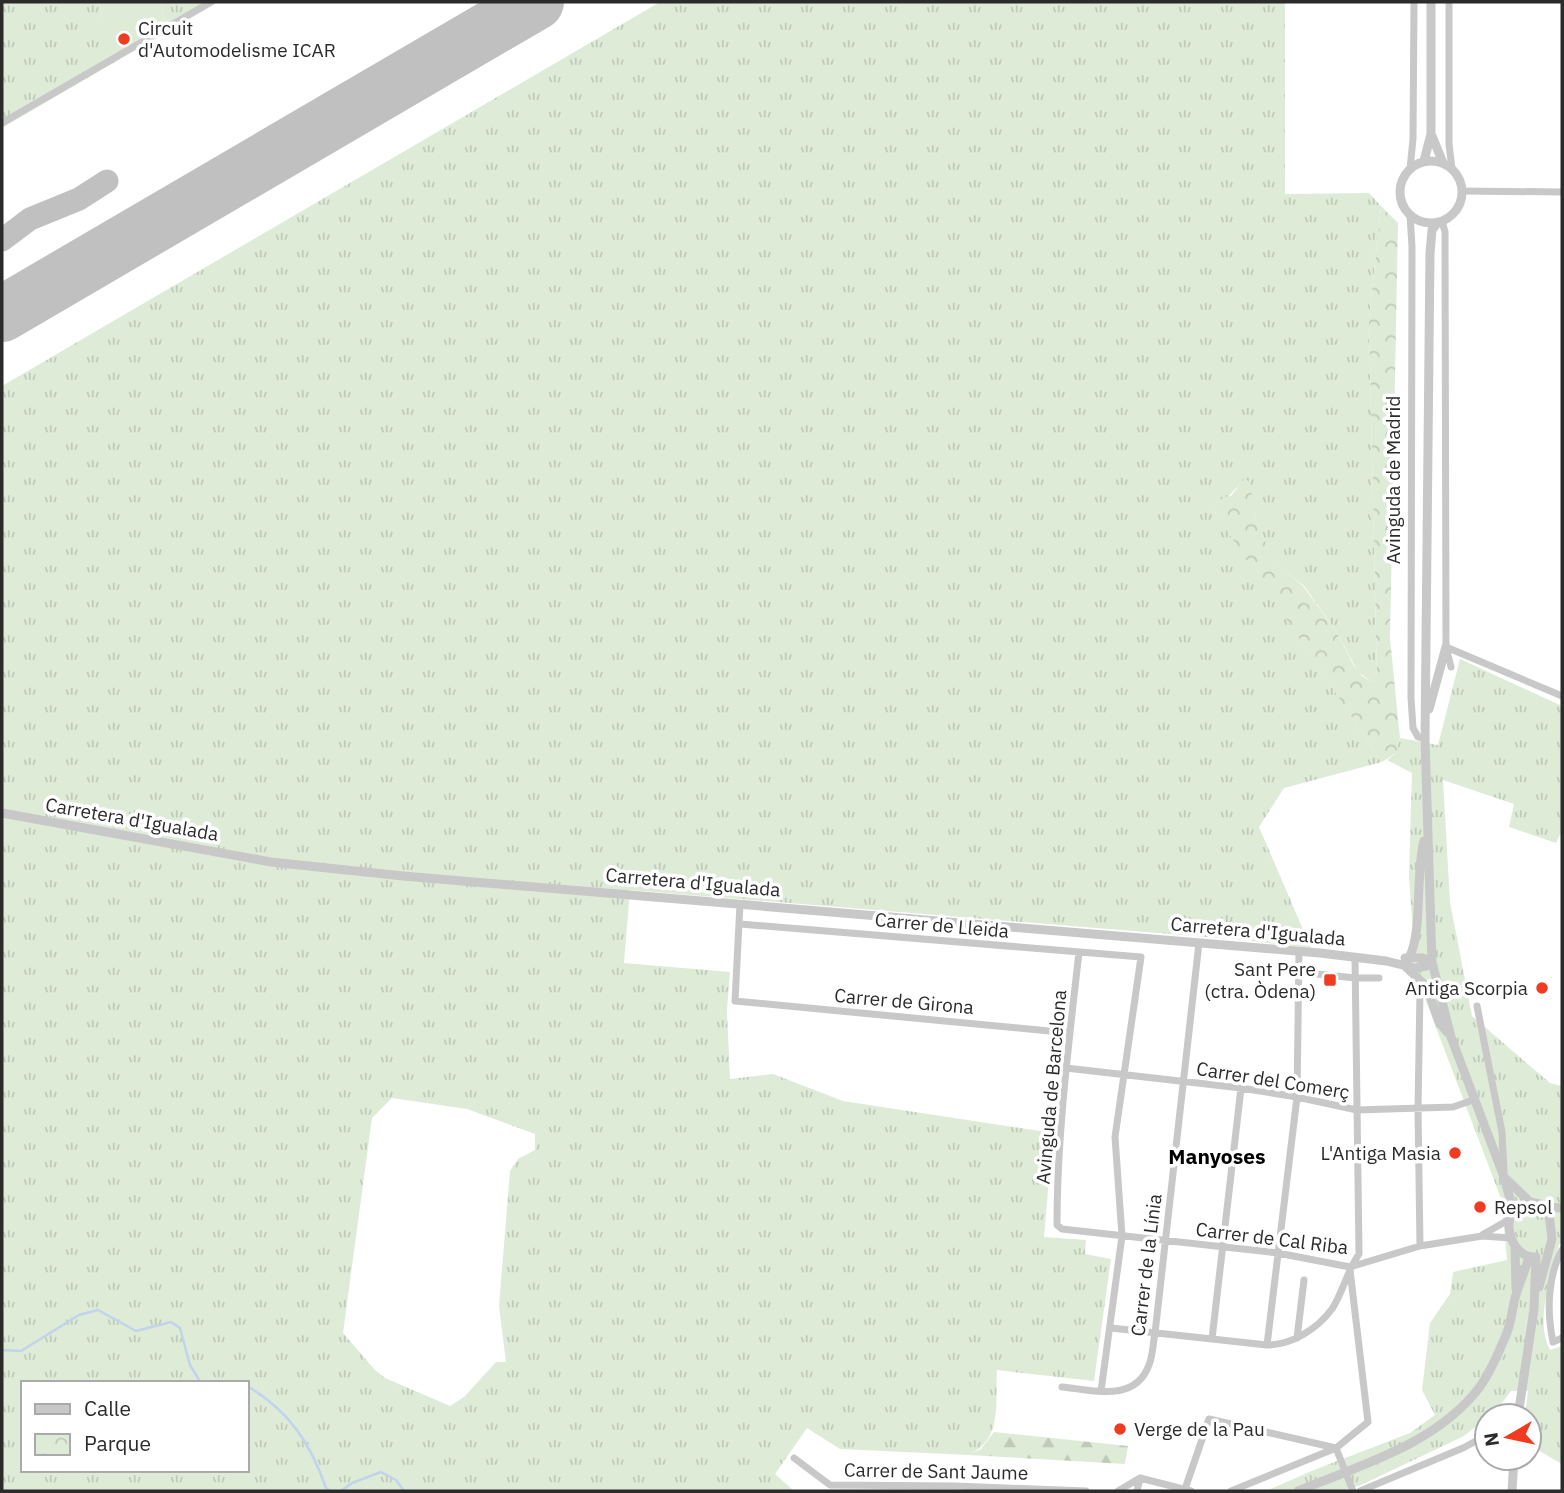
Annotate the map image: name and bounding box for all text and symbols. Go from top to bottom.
place label: Circuit d'Automodelisme ICAR [138,16,336,62]
marker: Circuit d'Automodelisme ICAR [116,31,132,47]
street label: Avinguda de Madrid [1381,396,1405,564]
street label: Carretera d'Igualada [44,792,220,846]
street label: Carretera d'Igualada [605,862,781,902]
street label: Carrer de Lleida [874,907,1010,943]
street label: Carretera d'Igualada [1170,911,1346,951]
place label: Sant Pere (ctra. Òdena) [1204,957,1316,1003]
marker: Sant Pere (ctra. Òdena) [1322,972,1338,988]
place label: Antiga Scorpia [1405,976,1528,1000]
marker: Antiga Scorpia [1534,980,1550,996]
street label: Carrer de Girona [833,983,975,1019]
street label: Avinguda de Barcelona [1031,989,1071,1185]
street label: Carrer del Comerç [1195,1056,1352,1104]
place label: L'Antiga Masia [1320,1141,1441,1165]
district label: Manyoses [1168,1142,1266,1170]
marker: L'Antiga Masia [1447,1145,1463,1161]
street label: Carrer de la Línia [1125,1192,1167,1338]
place label: Repsol [1494,1195,1552,1219]
marker: Repsol [1472,1199,1488,1215]
street label: Carrer de Cal Riba [1194,1217,1350,1259]
legend [21,1381,248,1472]
text: Calle [84,1394,131,1422]
north arrow [1473,1402,1543,1472]
place label: Verge de la Pau [1134,1417,1265,1441]
marker: Verge de la Pau [1112,1421,1128,1437]
text: Parque [84,1429,151,1457]
text: N [1478,1431,1504,1448]
street label: Carrer de Sant Jaume [844,1457,1028,1485]

